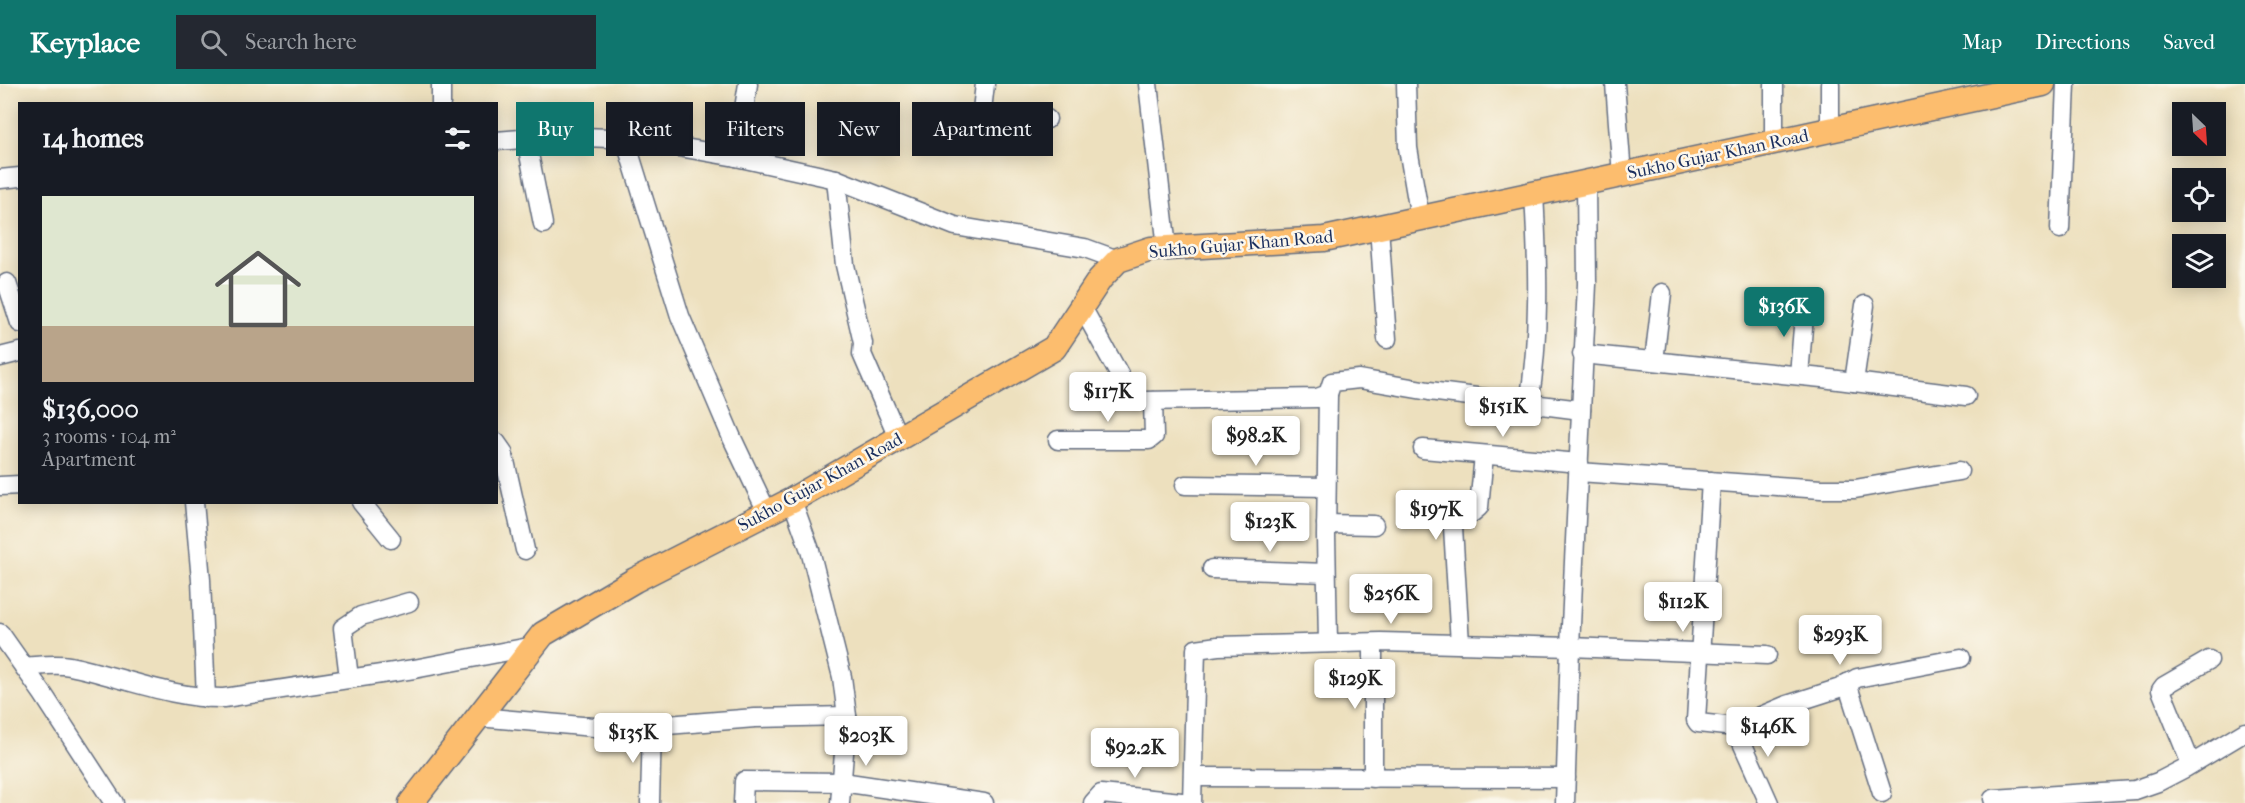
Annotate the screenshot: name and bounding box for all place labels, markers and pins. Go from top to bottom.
pin: $136K [1742,287,1826,338]
pin: $117K [1066,372,1150,423]
pin: $151K [1461,387,1545,438]
pin: $98.2K [1207,416,1305,467]
pin: $197K [1394,490,1478,541]
pin: $123K [1228,502,1312,553]
pin: $256K [1349,574,1433,625]
pin: $112K [1641,582,1725,633]
pin: $293K [1798,615,1882,666]
pin: $129K [1313,659,1397,710]
pin: $146K [1726,707,1810,758]
pin: $135K [591,713,675,764]
pin: $203K [824,716,908,767]
pin: $92.2K [1086,728,1184,779]

